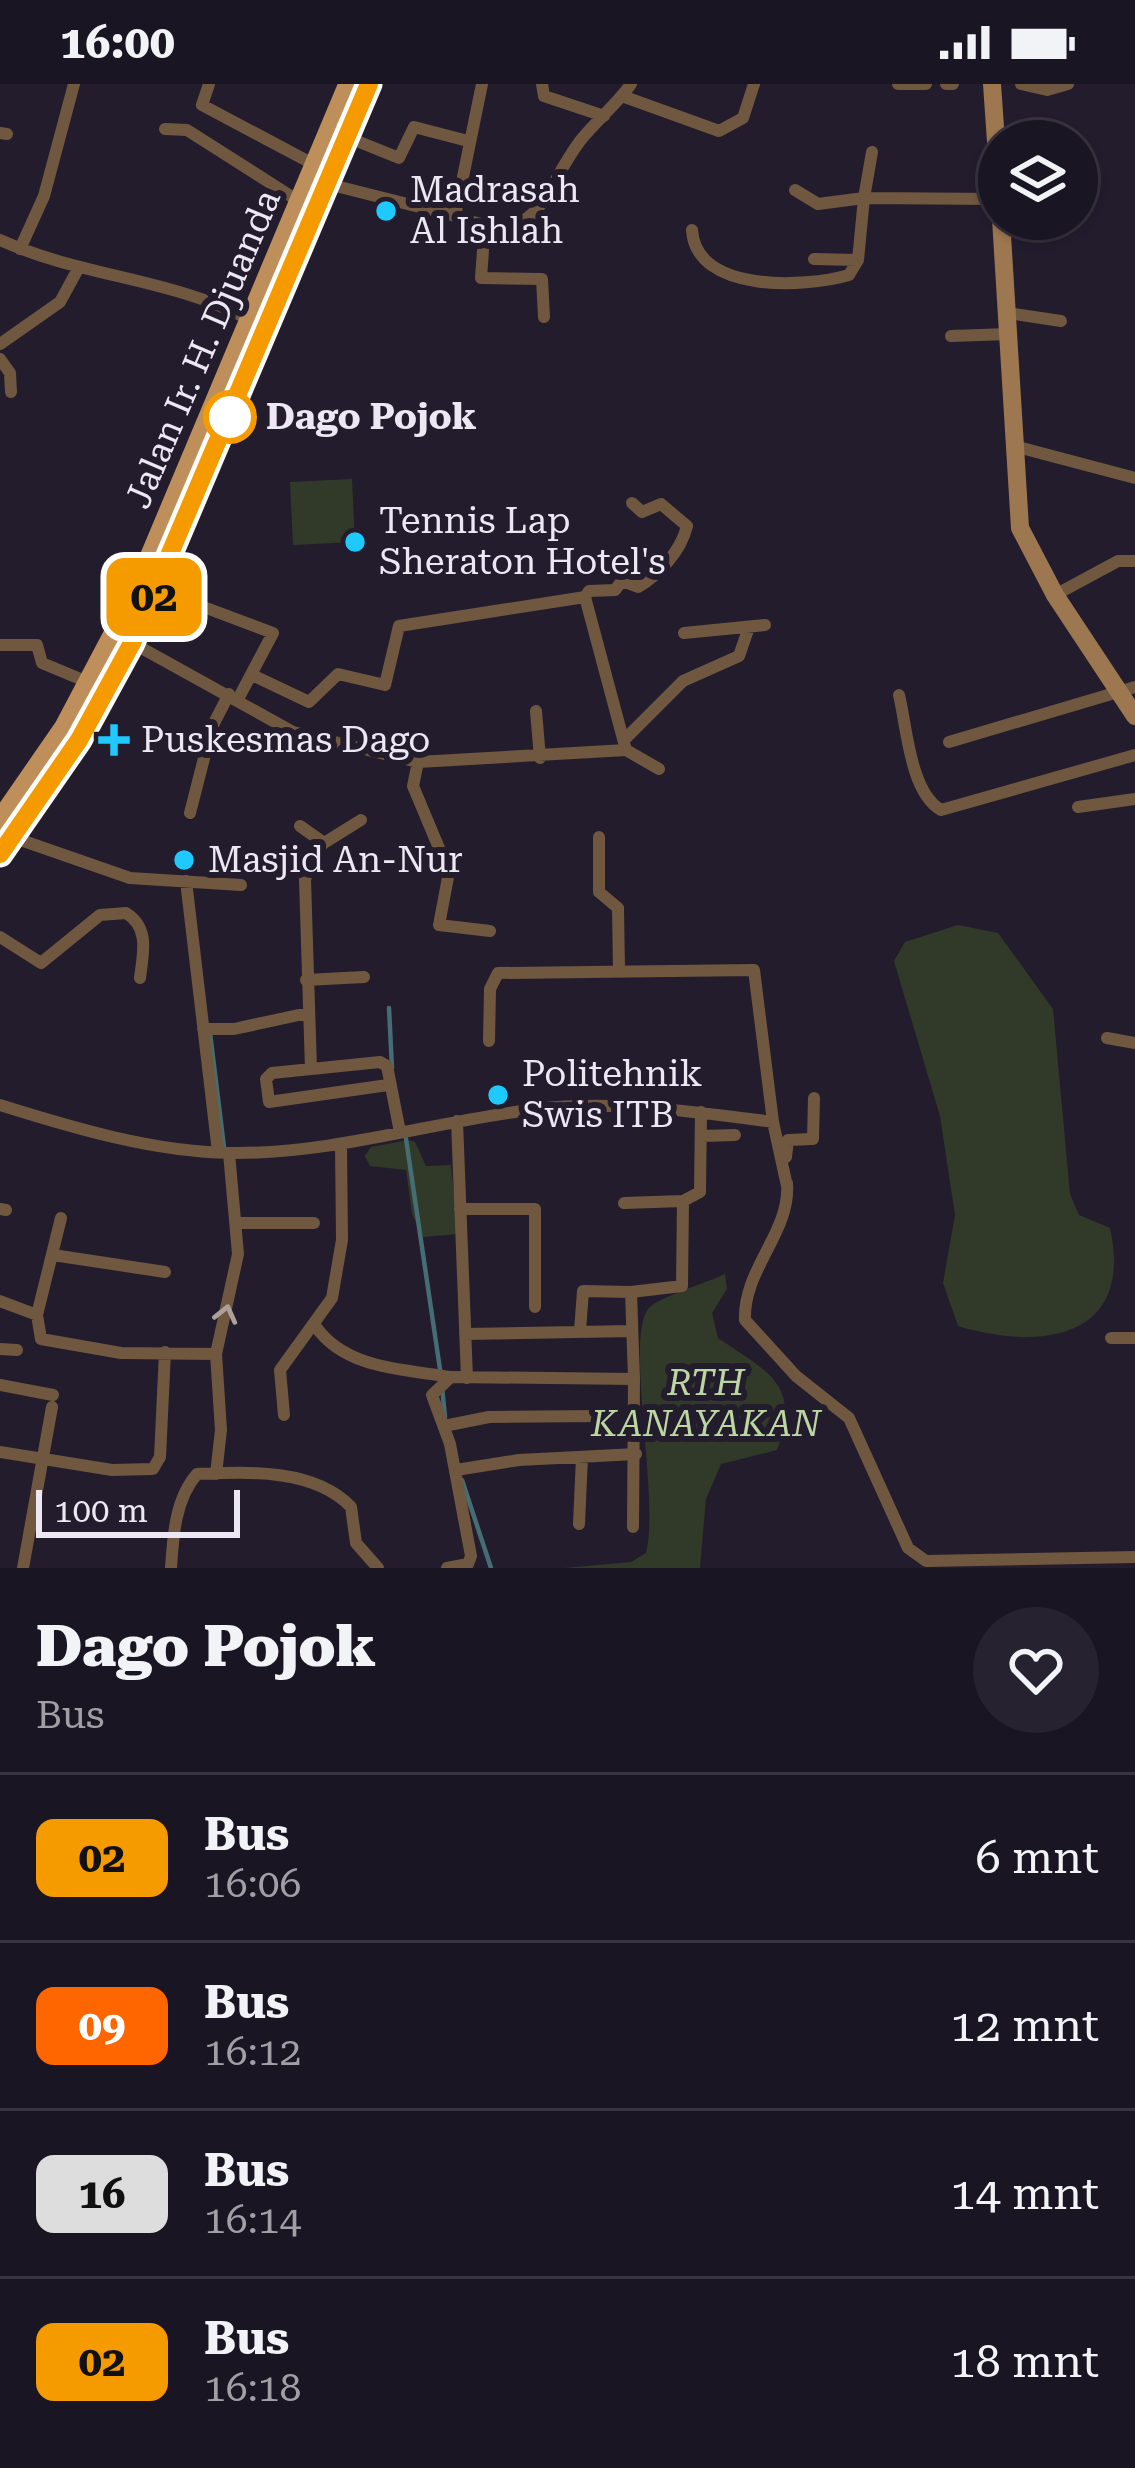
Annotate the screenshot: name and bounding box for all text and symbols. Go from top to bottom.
text: 16:00 [60,16,175,69]
map controls [978,120,1098,240]
button: layers [978,120,1098,240]
place label: Madrasah Al Ishlah [410,169,580,252]
street label: Jalan Ir. H. Djuanda [117,183,289,515]
marker: Madrasah Al Ishlah [373,198,399,224]
marker: Dago Pojok [205,392,255,442]
place label: Dago Pojok [266,396,477,438]
place label: Tennis Lap Sheraton Hotel's [379,500,666,583]
marker: Tennis Lap Sheraton Hotel's [342,529,368,555]
line badge: 02 [100,558,208,636]
text: 02 [130,572,178,621]
place label: Puskesmas Dago [141,719,430,761]
marker: Puskesmas Dago [98,724,130,756]
place label: Masjid An-Nur [208,839,463,881]
marker: Masjid An-Nur [171,847,197,873]
place label: Politehnik Swis ITB [522,1053,702,1136]
marker: Politehnik Swis ITB [485,1082,511,1108]
one-way arrow [212,1304,237,1324]
park label: RTH KANAYAKAN [590,1362,822,1445]
scale bar [36,1484,240,1537]
text: 100 m [54,1491,148,1530]
button: heart [973,1607,1099,1733]
text: Dago Pojok [36,1613,376,1680]
text: Bus [36,1692,105,1738]
text: Bus [204,1808,289,1861]
text: 6 mnt [976,1831,1099,1884]
text: 02 [78,1833,126,1882]
text: 16:06 [204,1861,301,1907]
text: Bus [204,1976,289,2029]
text: 12 mnt [950,1999,1099,2052]
text: 09 [78,2001,126,2050]
text: 16:12 [204,2029,301,2075]
text: Bus [204,2144,289,2197]
text: 14 mnt [950,2167,1099,2220]
text: 16 [78,2169,126,2218]
text: 16:14 [204,2197,301,2243]
text: Bus [204,2312,289,2365]
text: 18 mnt [950,2335,1099,2388]
text: 02 [78,2337,126,2386]
text: 16:18 [204,2365,301,2411]

